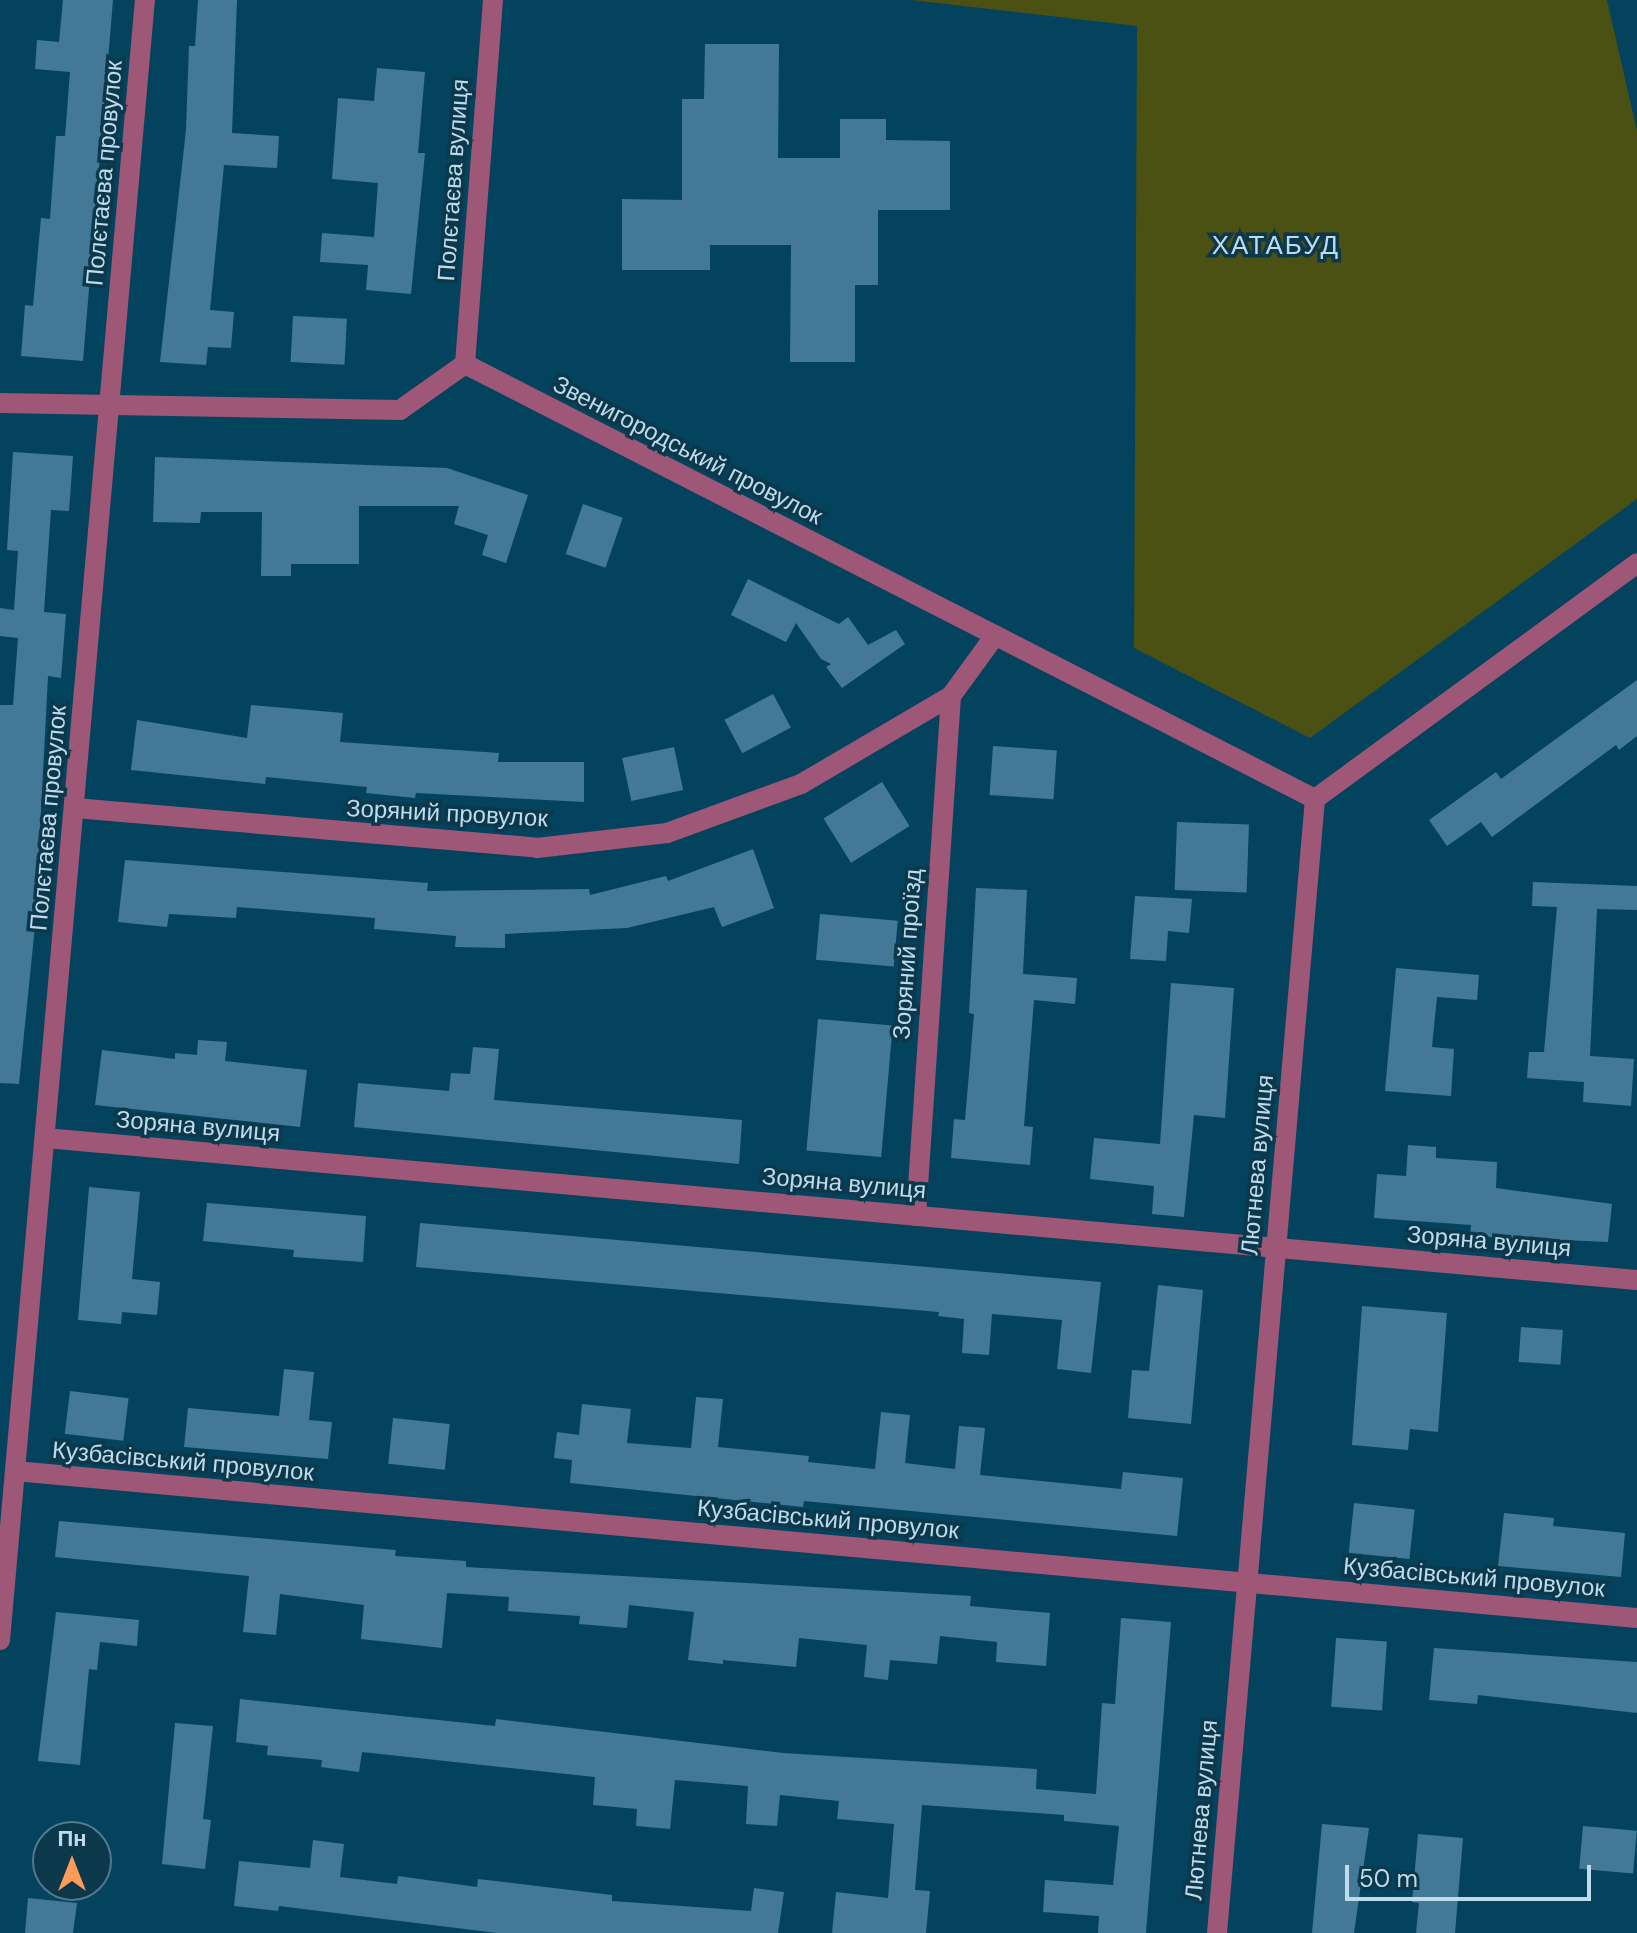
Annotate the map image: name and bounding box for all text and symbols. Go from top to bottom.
street label: Полєтаєва провулок [80,59,128,287]
street label: Полєтаєва вулиця [432,78,474,282]
district label: ХАТАБУД [1212,230,1340,262]
street label: Звенигородський провулок [549,369,827,531]
street label: Полєтаєва провулок [24,704,72,932]
street label: Зоряний провулок [345,793,549,833]
street label: Зоряний проїзд [887,868,927,1040]
street label: Лютнева вулиця [1235,1074,1279,1256]
street label: Зоряна вулиця [115,1104,281,1148]
street label: Зоряна вулиця [761,1161,927,1205]
street label: Зоряна вулиця [1406,1219,1572,1263]
street label: Кузбасівський провулок [51,1435,315,1487]
street label: Кузбасівський провулок [696,1493,960,1545]
street label: Кузбасівський провулок [1342,1551,1606,1603]
street label: Лютнева вулиця [1179,1719,1223,1901]
north arrow [32,1821,112,1901]
text: Пн [57,1824,87,1853]
scale bar [1349,1849,1595,1899]
text: 50 m [1359,1863,1418,1894]

